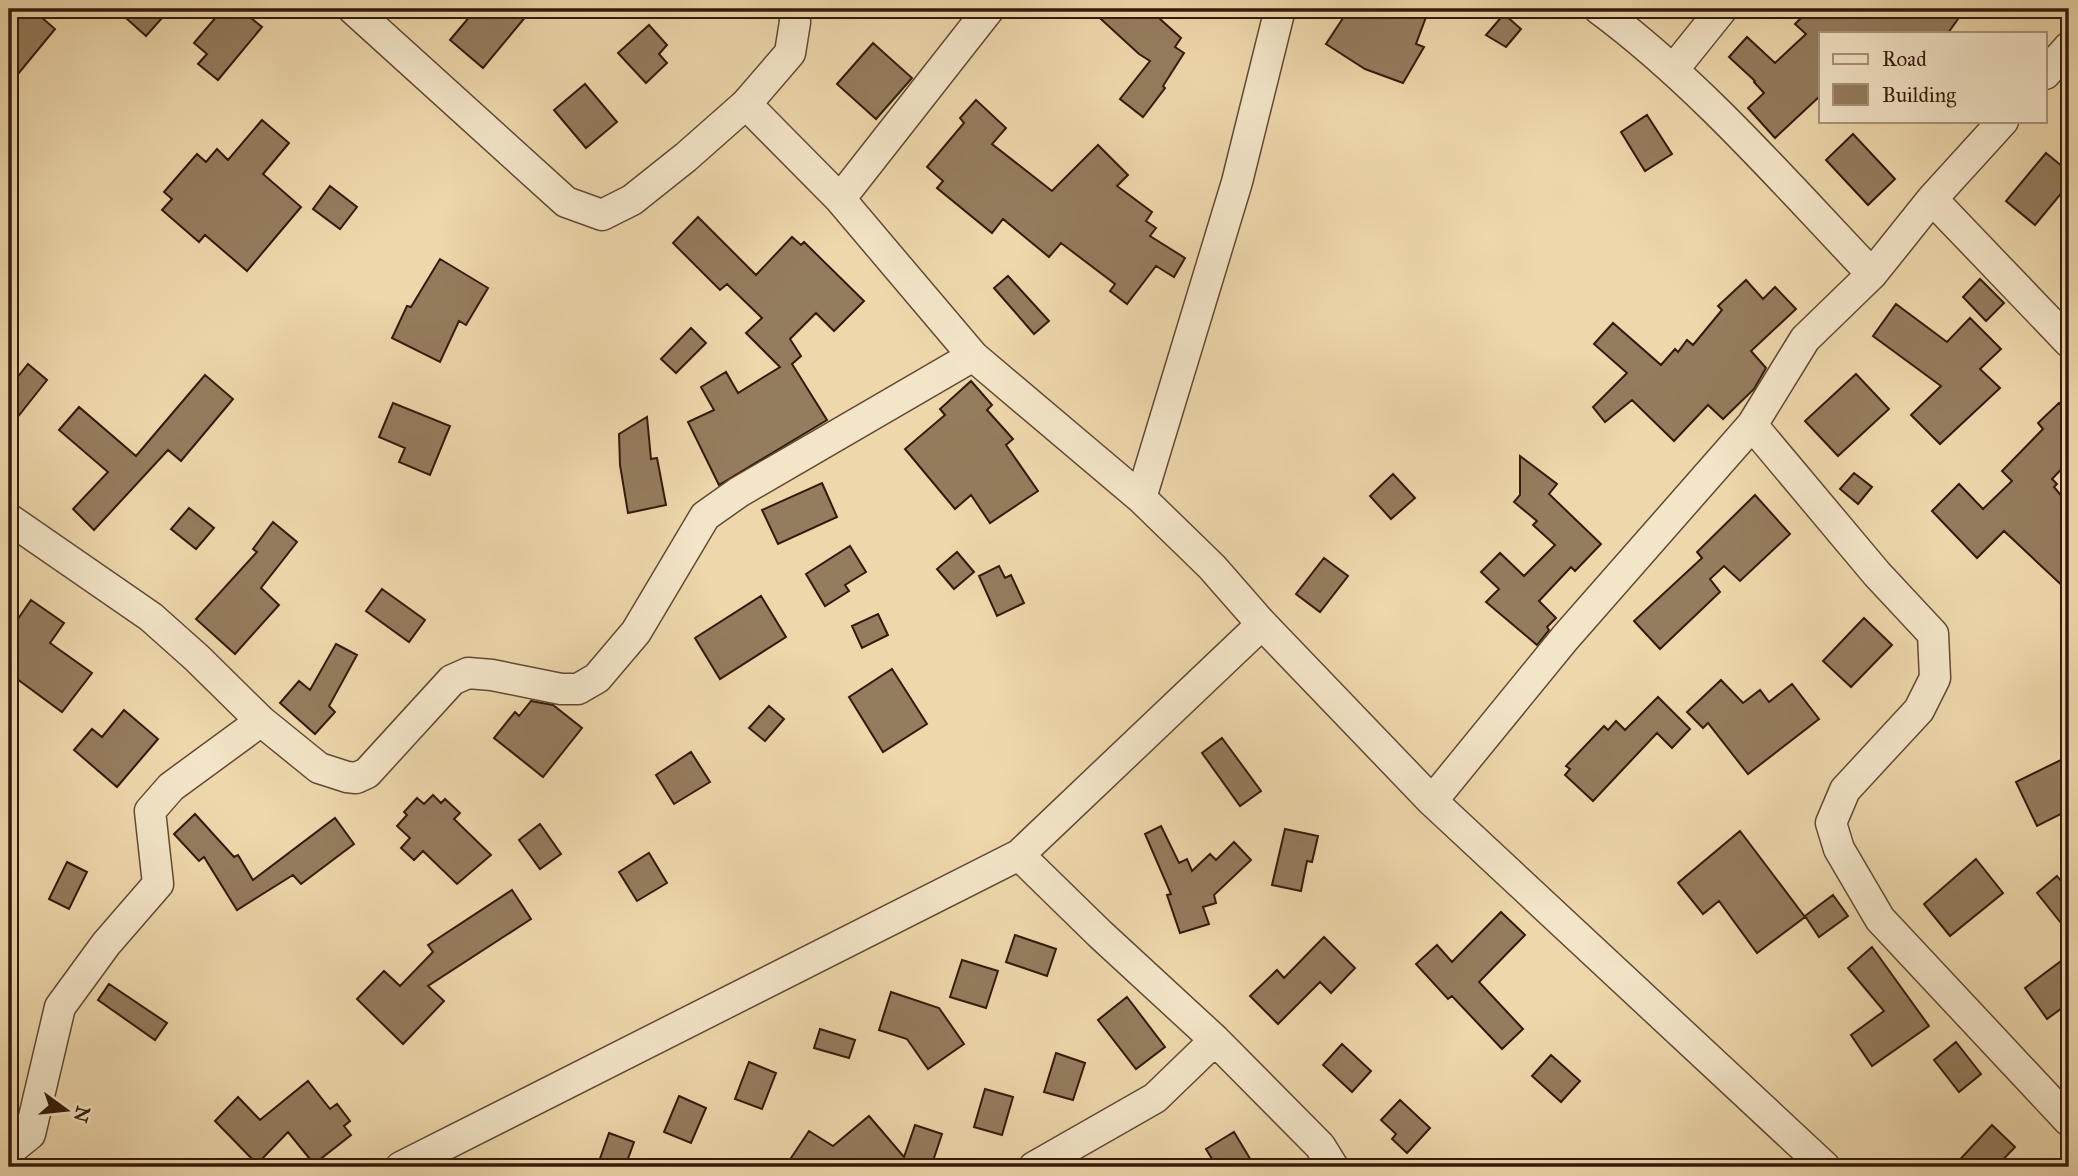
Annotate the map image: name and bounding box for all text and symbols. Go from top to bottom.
legend [1819,32,2046,122]
text: Road [1882,46,1927,72]
text: Building [1882,82,1956,108]
north arrow [32,1074,102,1144]
text: N [69,1104,95,1125]

